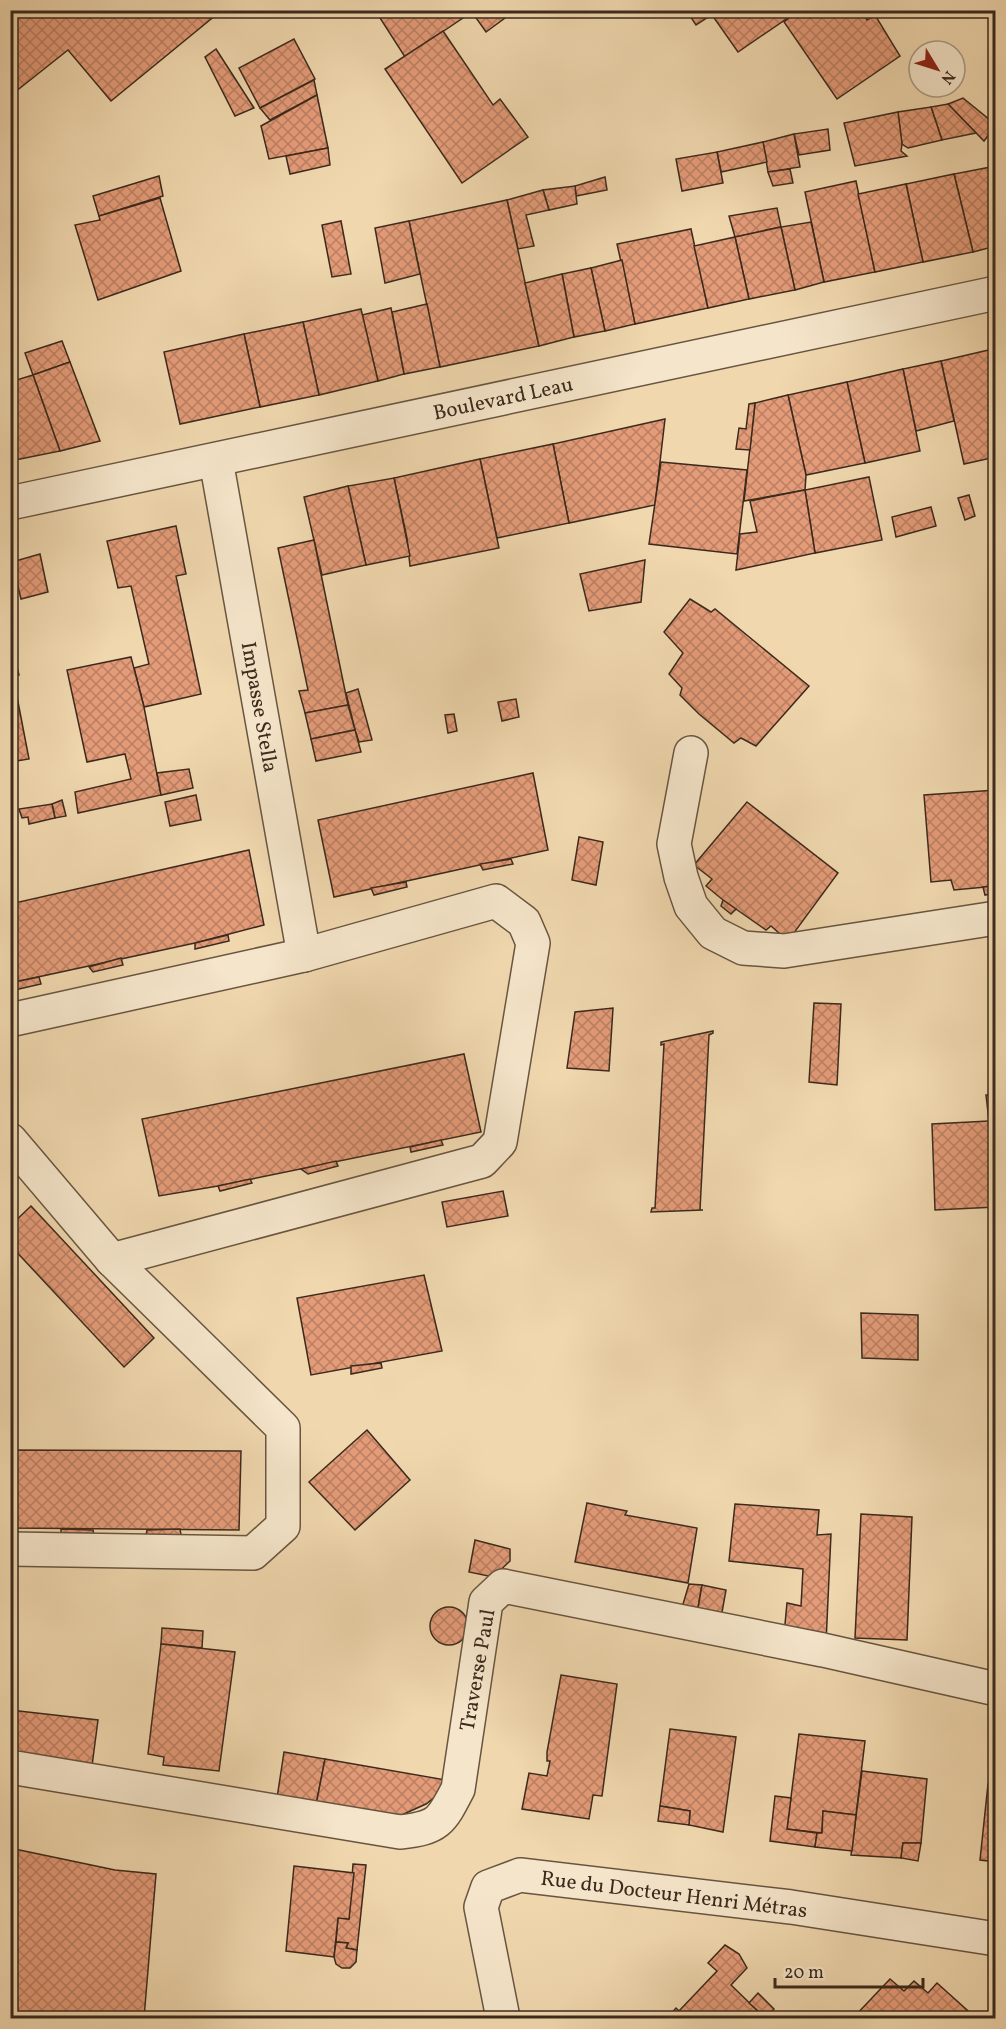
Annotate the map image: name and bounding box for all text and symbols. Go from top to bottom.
north arrow [907,39,967,99]
text: N [935,66,959,89]
street label: Boulevard Leau [431,370,576,428]
street label: Impasse Stella [233,640,284,775]
street label: Traverse Paul [453,1607,503,1734]
street label: Rue du Docteur Henri Métras [539,1865,809,1926]
scale bar [775,1951,924,1989]
text: 20 m [784,1961,824,1986]

